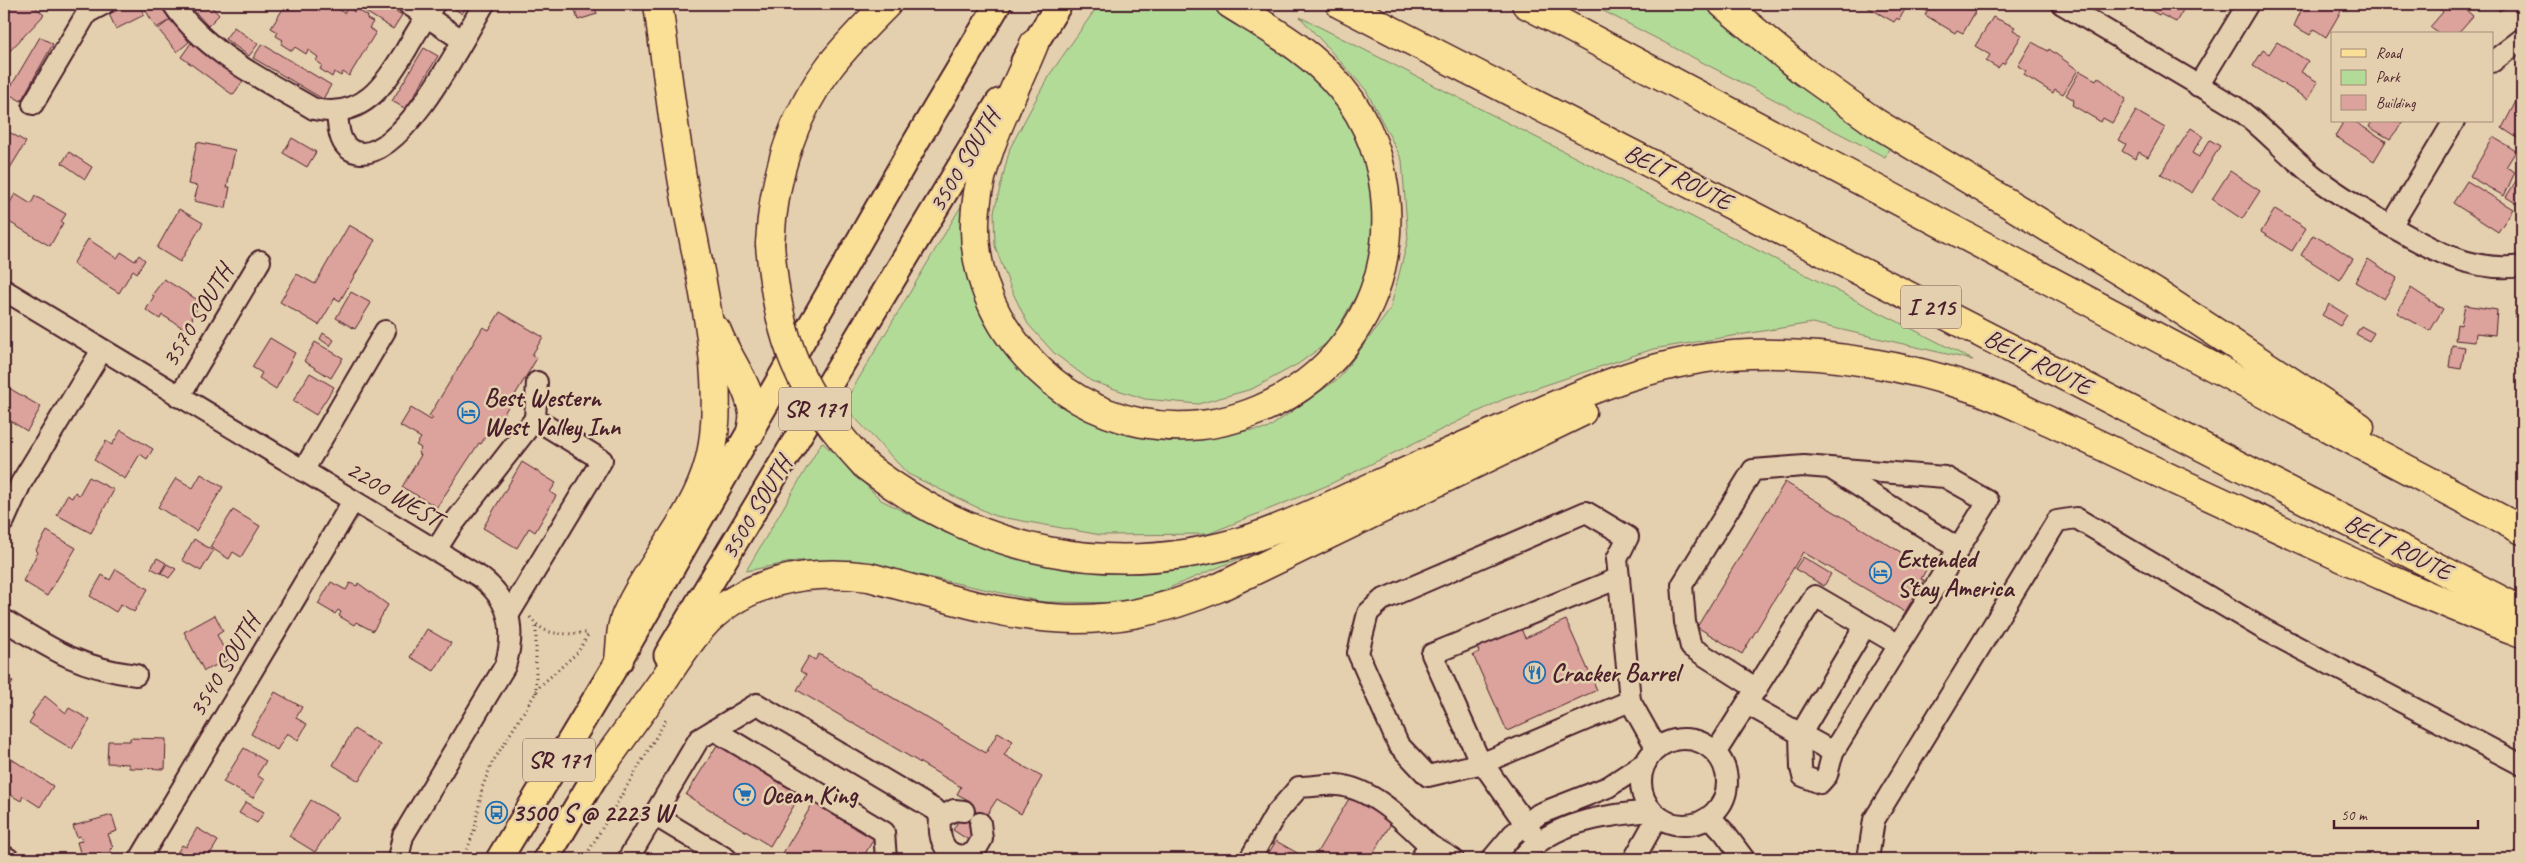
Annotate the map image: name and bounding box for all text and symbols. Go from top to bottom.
legend [2331,32,2494,122]
text: Road [2376,44,2403,63]
text: Park [2376,68,2401,87]
text: Building [2376,94,2416,113]
street label: 3500 SOUTH [921,101,1009,218]
street label: BELT ROUTE [1619,136,1740,219]
street label: 3570 SOUTH [154,256,242,373]
road number: I 215 [1901,286,1961,328]
street label: BELT ROUTE [1979,321,2100,404]
place label: Best Western West Valley Inn [484,382,622,443]
road number: SR 171 [779,388,851,430]
hotel icon: Best Western West Valley Inn [456,400,480,424]
street label: 3500 SOUTH [713,448,801,565]
street label: 2200 WEST [341,453,453,538]
street label: BELT ROUTE [2339,506,2460,589]
place label: Extended Stay America [1897,543,2015,604]
hotel icon: Extended Stay America [1869,561,1893,585]
street label: 3540 SOUTH [181,606,269,723]
place label: Cracker Barrel [1551,657,1684,689]
restaurant icon: Cracker Barrel [1523,661,1547,685]
road number: SR 171 [523,738,595,782]
place label: Ocean King [761,779,859,811]
supermarket icon: Ocean King [733,783,757,807]
place label: 3500 S @ 2223 W [512,797,677,829]
scale bar [2334,798,2477,830]
bus stop icon: 3500 S @ 2223 W [484,801,508,825]
text: 50 m [2341,806,2368,825]

